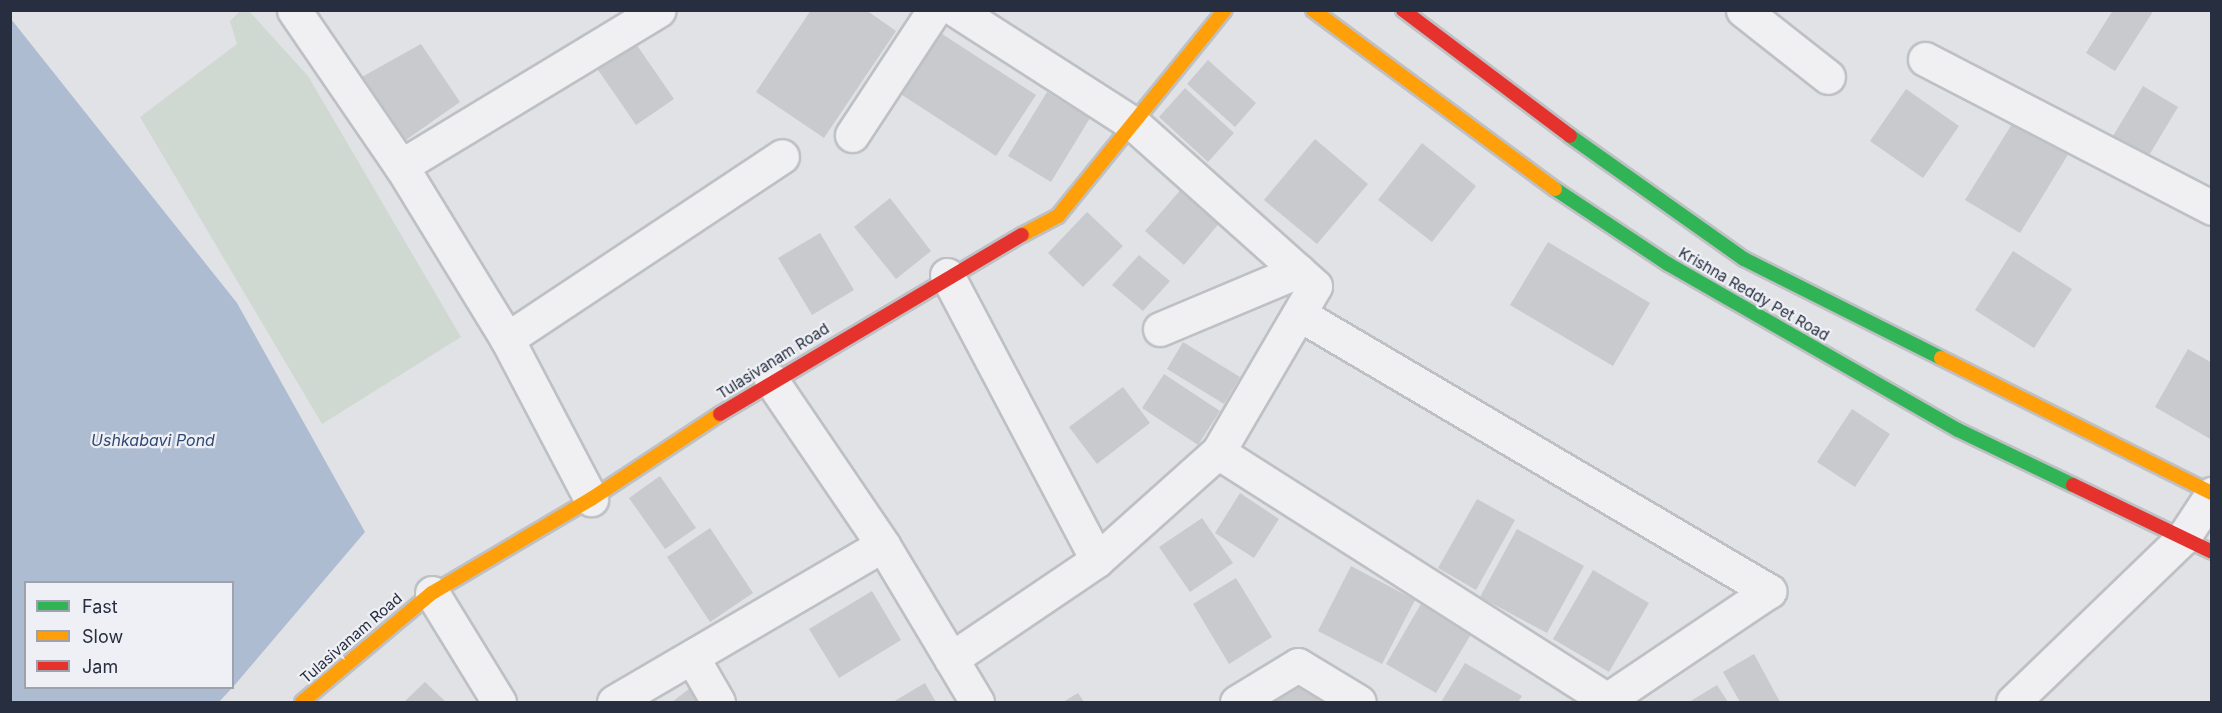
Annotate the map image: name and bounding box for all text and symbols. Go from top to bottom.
street label: Krishna Reddy Pet Road [1676,244,1832,344]
street label: Tulasivanam Road [714,319,832,403]
water label: Ushkabavi Pond [91,430,215,450]
legend [24,581,234,689]
street label: Tulasivanam Road [297,589,405,687]
text: Fast [82,596,118,617]
text: Slow [82,626,123,647]
text: Jam [82,656,118,677]

